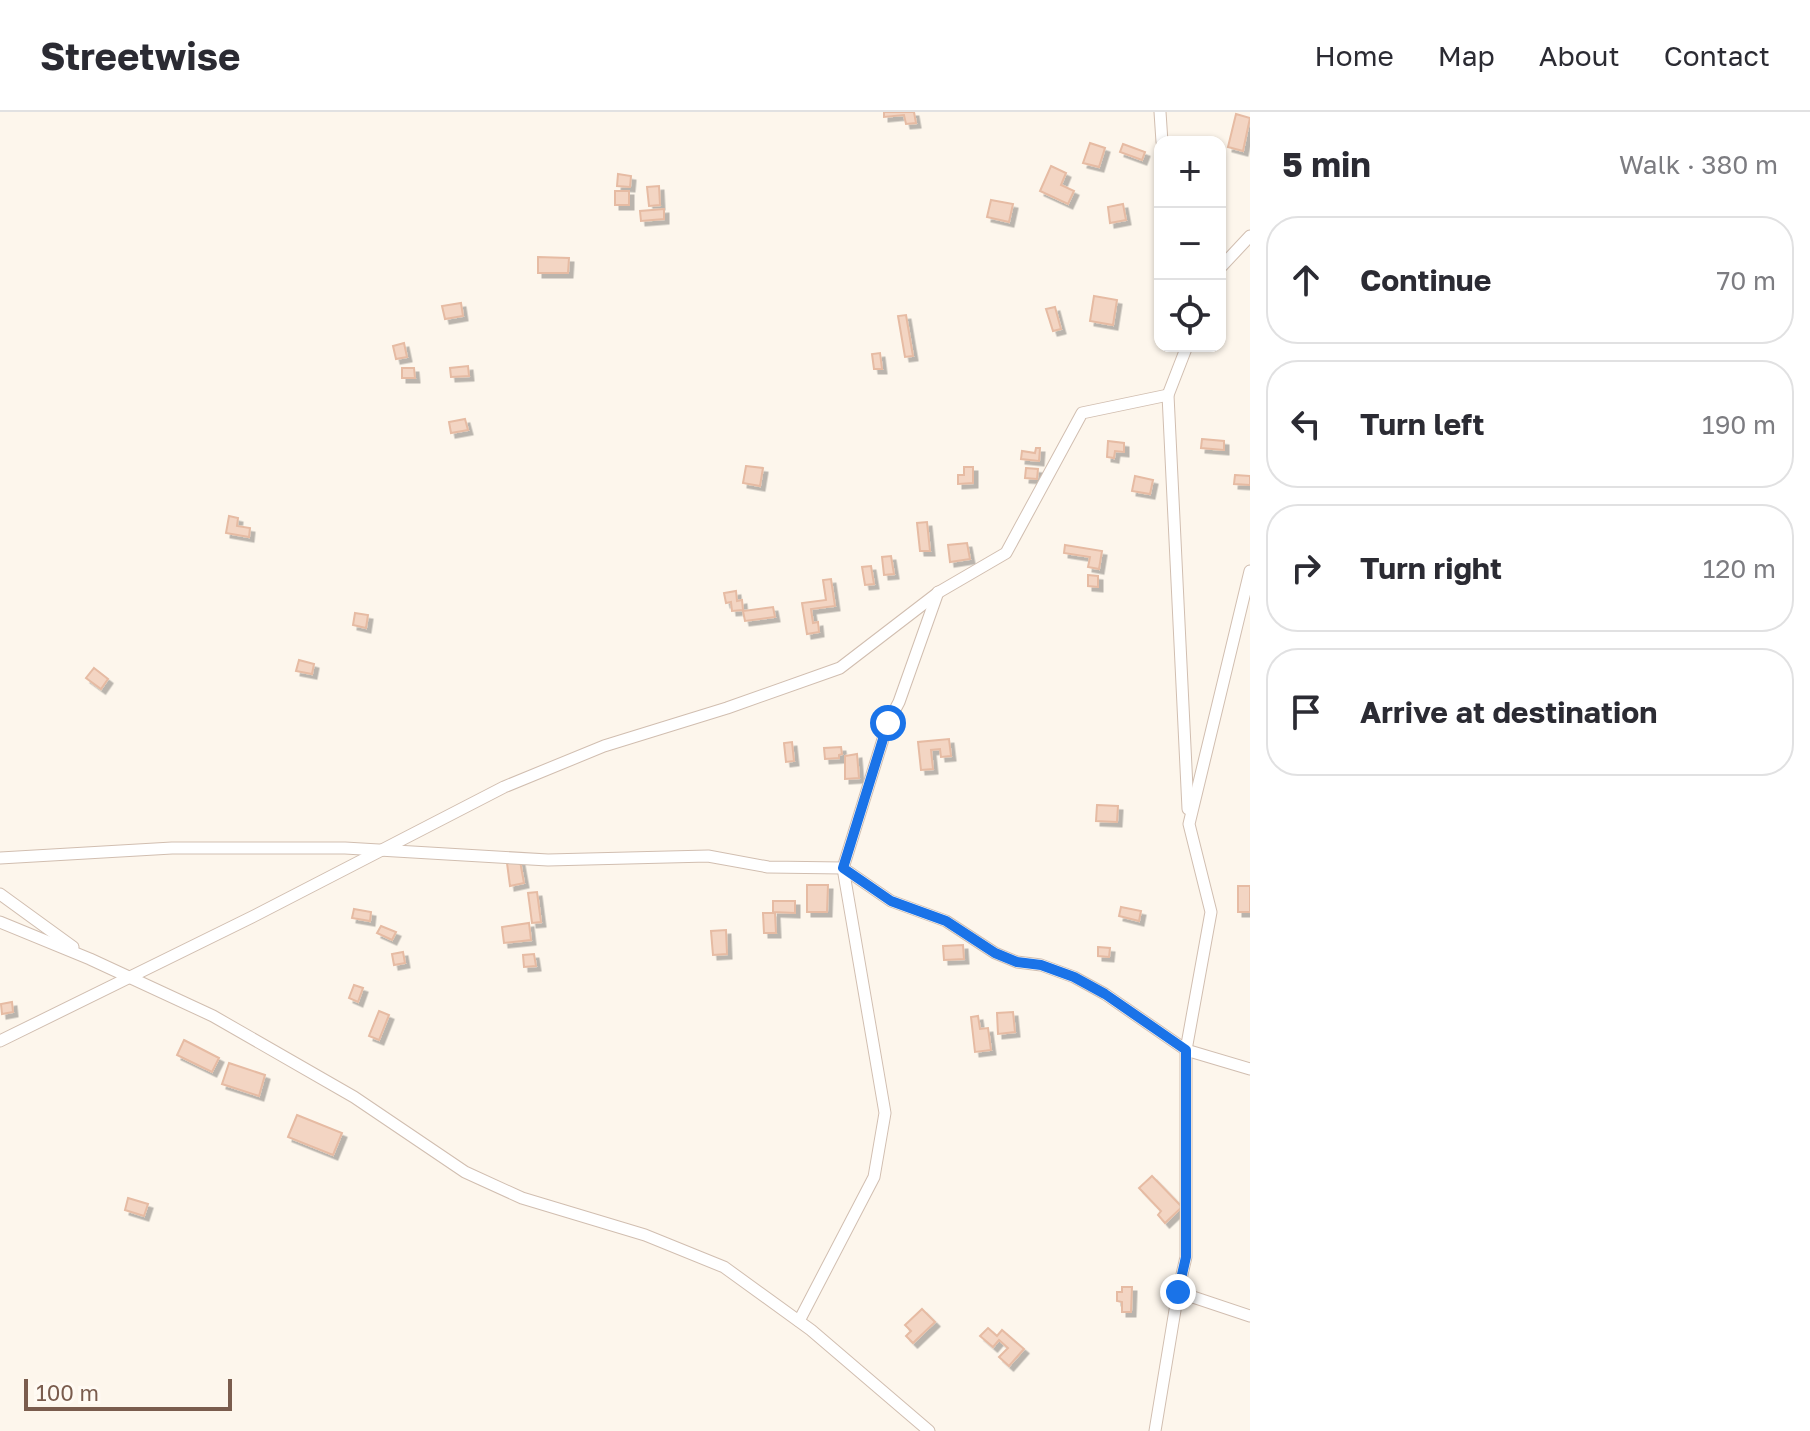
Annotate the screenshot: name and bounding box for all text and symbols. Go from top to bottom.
text: Streetwise [40,33,240,78]
text: Home [1315,39,1394,72]
text: Map [1438,39,1495,72]
text: About [1539,39,1620,72]
text: Contact [1664,39,1770,72]
map controls [1154,136,1226,352]
button: + [1154,136,1226,208]
text: 5 min [1282,144,1371,184]
text: Walk · 380 m [1619,149,1778,180]
button: − [1154,208,1226,280]
icon: ahead [1284,258,1328,302]
text: Continue [1360,262,1491,298]
text: 70 m [1717,265,1776,296]
button: locate [1154,280,1226,352]
icon: left [1284,402,1328,446]
text: Turn left [1360,406,1485,442]
text: 190 m [1702,409,1776,440]
icon: right [1284,546,1328,590]
text: Turn right [1360,550,1502,586]
text: 120 m [1703,553,1776,584]
icon: arrive [1284,690,1328,734]
text: Arrive at destination [1360,694,1657,730]
route start [870,705,906,741]
route end [1160,1274,1196,1310]
scale bar [24,1375,232,1411]
text: 100 m [36,1379,99,1406]

